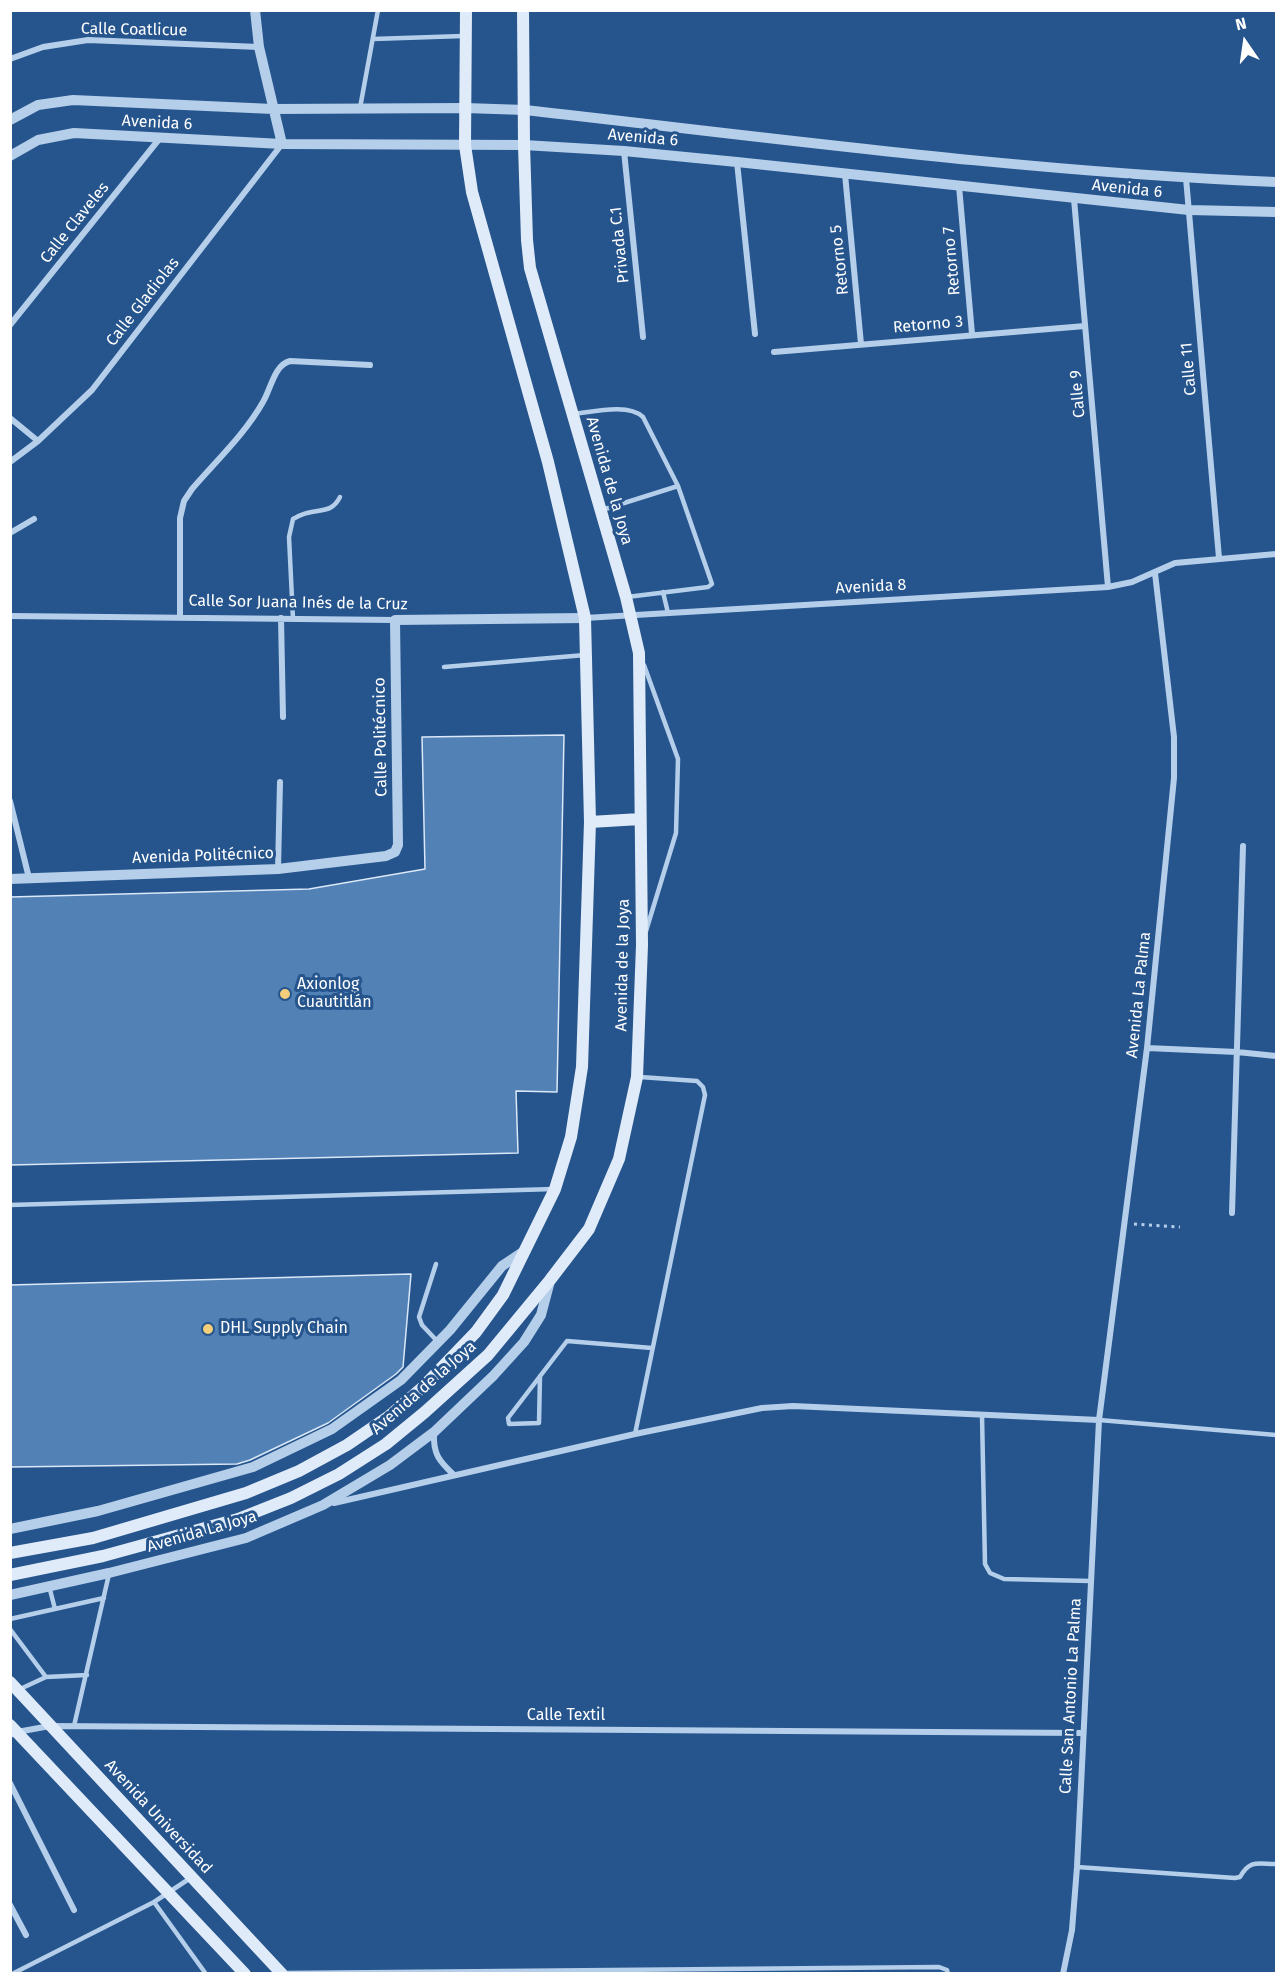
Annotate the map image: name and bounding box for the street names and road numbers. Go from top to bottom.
street label: Calle Coatlicue [81,19,187,41]
street label: Avenida 6 [121,112,193,134]
street label: Avenida 6 [607,125,679,151]
street label: Avenida 6 [1091,176,1163,202]
street label: Calle Claveles [36,179,114,267]
street label: Privada C.1 [606,206,634,284]
street label: Retorno 5 [827,224,853,296]
street label: Retorno 7 [939,226,965,296]
street label: Calle Gladiolas [102,254,184,350]
street label: Retorno 3 [892,312,964,338]
street label: Calle 11 [1177,342,1201,396]
street label: Calle 9 [1066,369,1090,419]
street label: Avenida de la Joya [581,415,637,547]
street label: Avenida 8 [835,576,907,598]
street label: Calle Sor Juana Inés de la Cruz [188,591,408,615]
street label: Calle Politécnico [370,677,392,797]
street label: Avenida Politécnico [132,844,274,868]
street label: Avenida de la Joya [612,899,634,1031]
street label: Avenida La Palma [1123,931,1155,1059]
street label: Avenida de la Joya [368,1337,480,1439]
street label: Avenida La Joya [145,1507,259,1557]
street label: Calle San Antonio La Palma [1056,1597,1086,1795]
street label: Calle Textil [527,1706,605,1726]
street label: Avenida Universidad [100,1756,216,1878]

